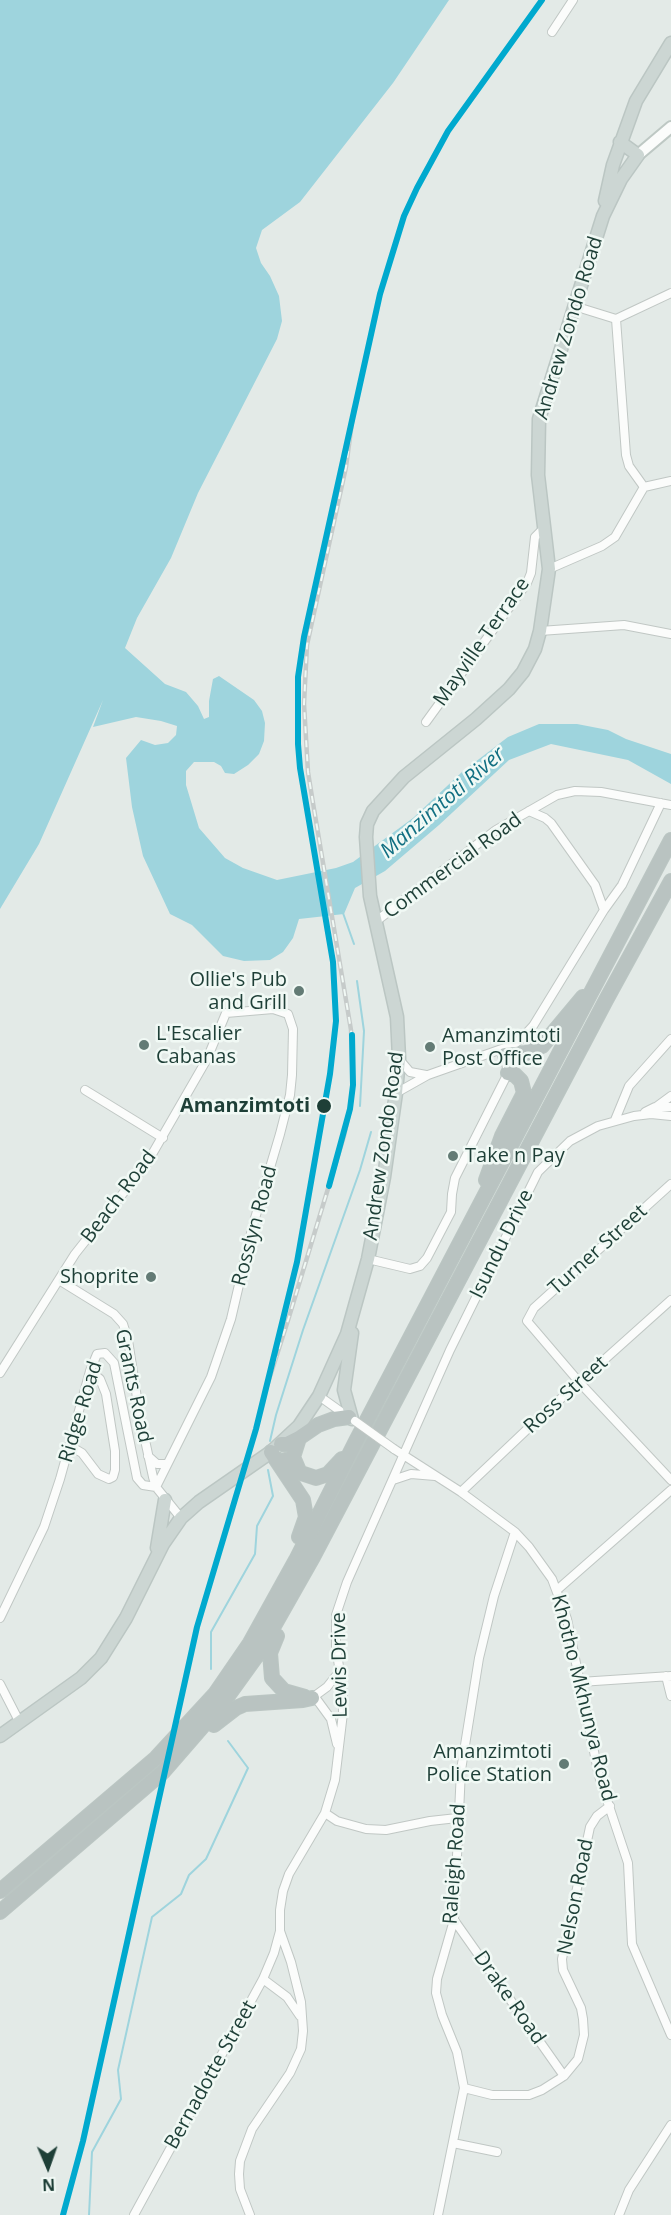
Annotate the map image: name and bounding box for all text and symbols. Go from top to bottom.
street label: Andrew Zondo Road [530,234,608,422]
street label: Mayville Terrace [429,573,535,711]
water label: Manzimtoti River [376,742,510,864]
street label: Commercial Road [379,808,527,924]
place label: Ollie's Pub and Grill [189,968,287,1015]
marker: Ollie's Pub and Grill [292,984,306,998]
place label: L'Escalier Cabanas [156,1022,242,1069]
place label: Amanzimtoti Post Office [442,1024,561,1071]
marker: L'Escalier Cabanas [137,1038,151,1052]
marker: Amanzimtoti Post Office [423,1040,437,1054]
street label: Andrew Zondo Road [359,1050,409,1242]
place label: Amanzimtoti [180,1094,310,1118]
marker: Amanzimtoti [315,1097,333,1115]
place label: Take n Pay [465,1144,565,1168]
street label: Beach Road [76,1146,162,1248]
marker: Take n Pay [446,1149,460,1163]
street label: Rosslyn Road [227,1163,283,1289]
street label: Isundu Drive [465,1186,539,1302]
street label: Turner Street [544,1200,652,1300]
place label: Shoprite [60,1265,139,1289]
marker: Shoprite [144,1270,158,1284]
street label: Grants Road [109,1327,157,1445]
street label: Ross Street [519,1351,613,1439]
street label: Ridge Road [54,1358,108,1466]
street label: Khotho Mkhunya Road [546,1592,620,1804]
street label: Lewis Drive [327,1612,353,1718]
place label: Amanzimtoti Police Station [426,1740,552,1787]
marker: Amanzimtoti Police Station [557,1757,571,1771]
street label: Raleigh Road [439,1803,471,1925]
street label: Nelson Road [553,1837,599,1957]
street label: Drake Road [468,1947,550,2049]
street label: Bernadotte Street [160,1996,262,2154]
north arrow [18,2137,78,2197]
text: N [42,2174,56,2196]

